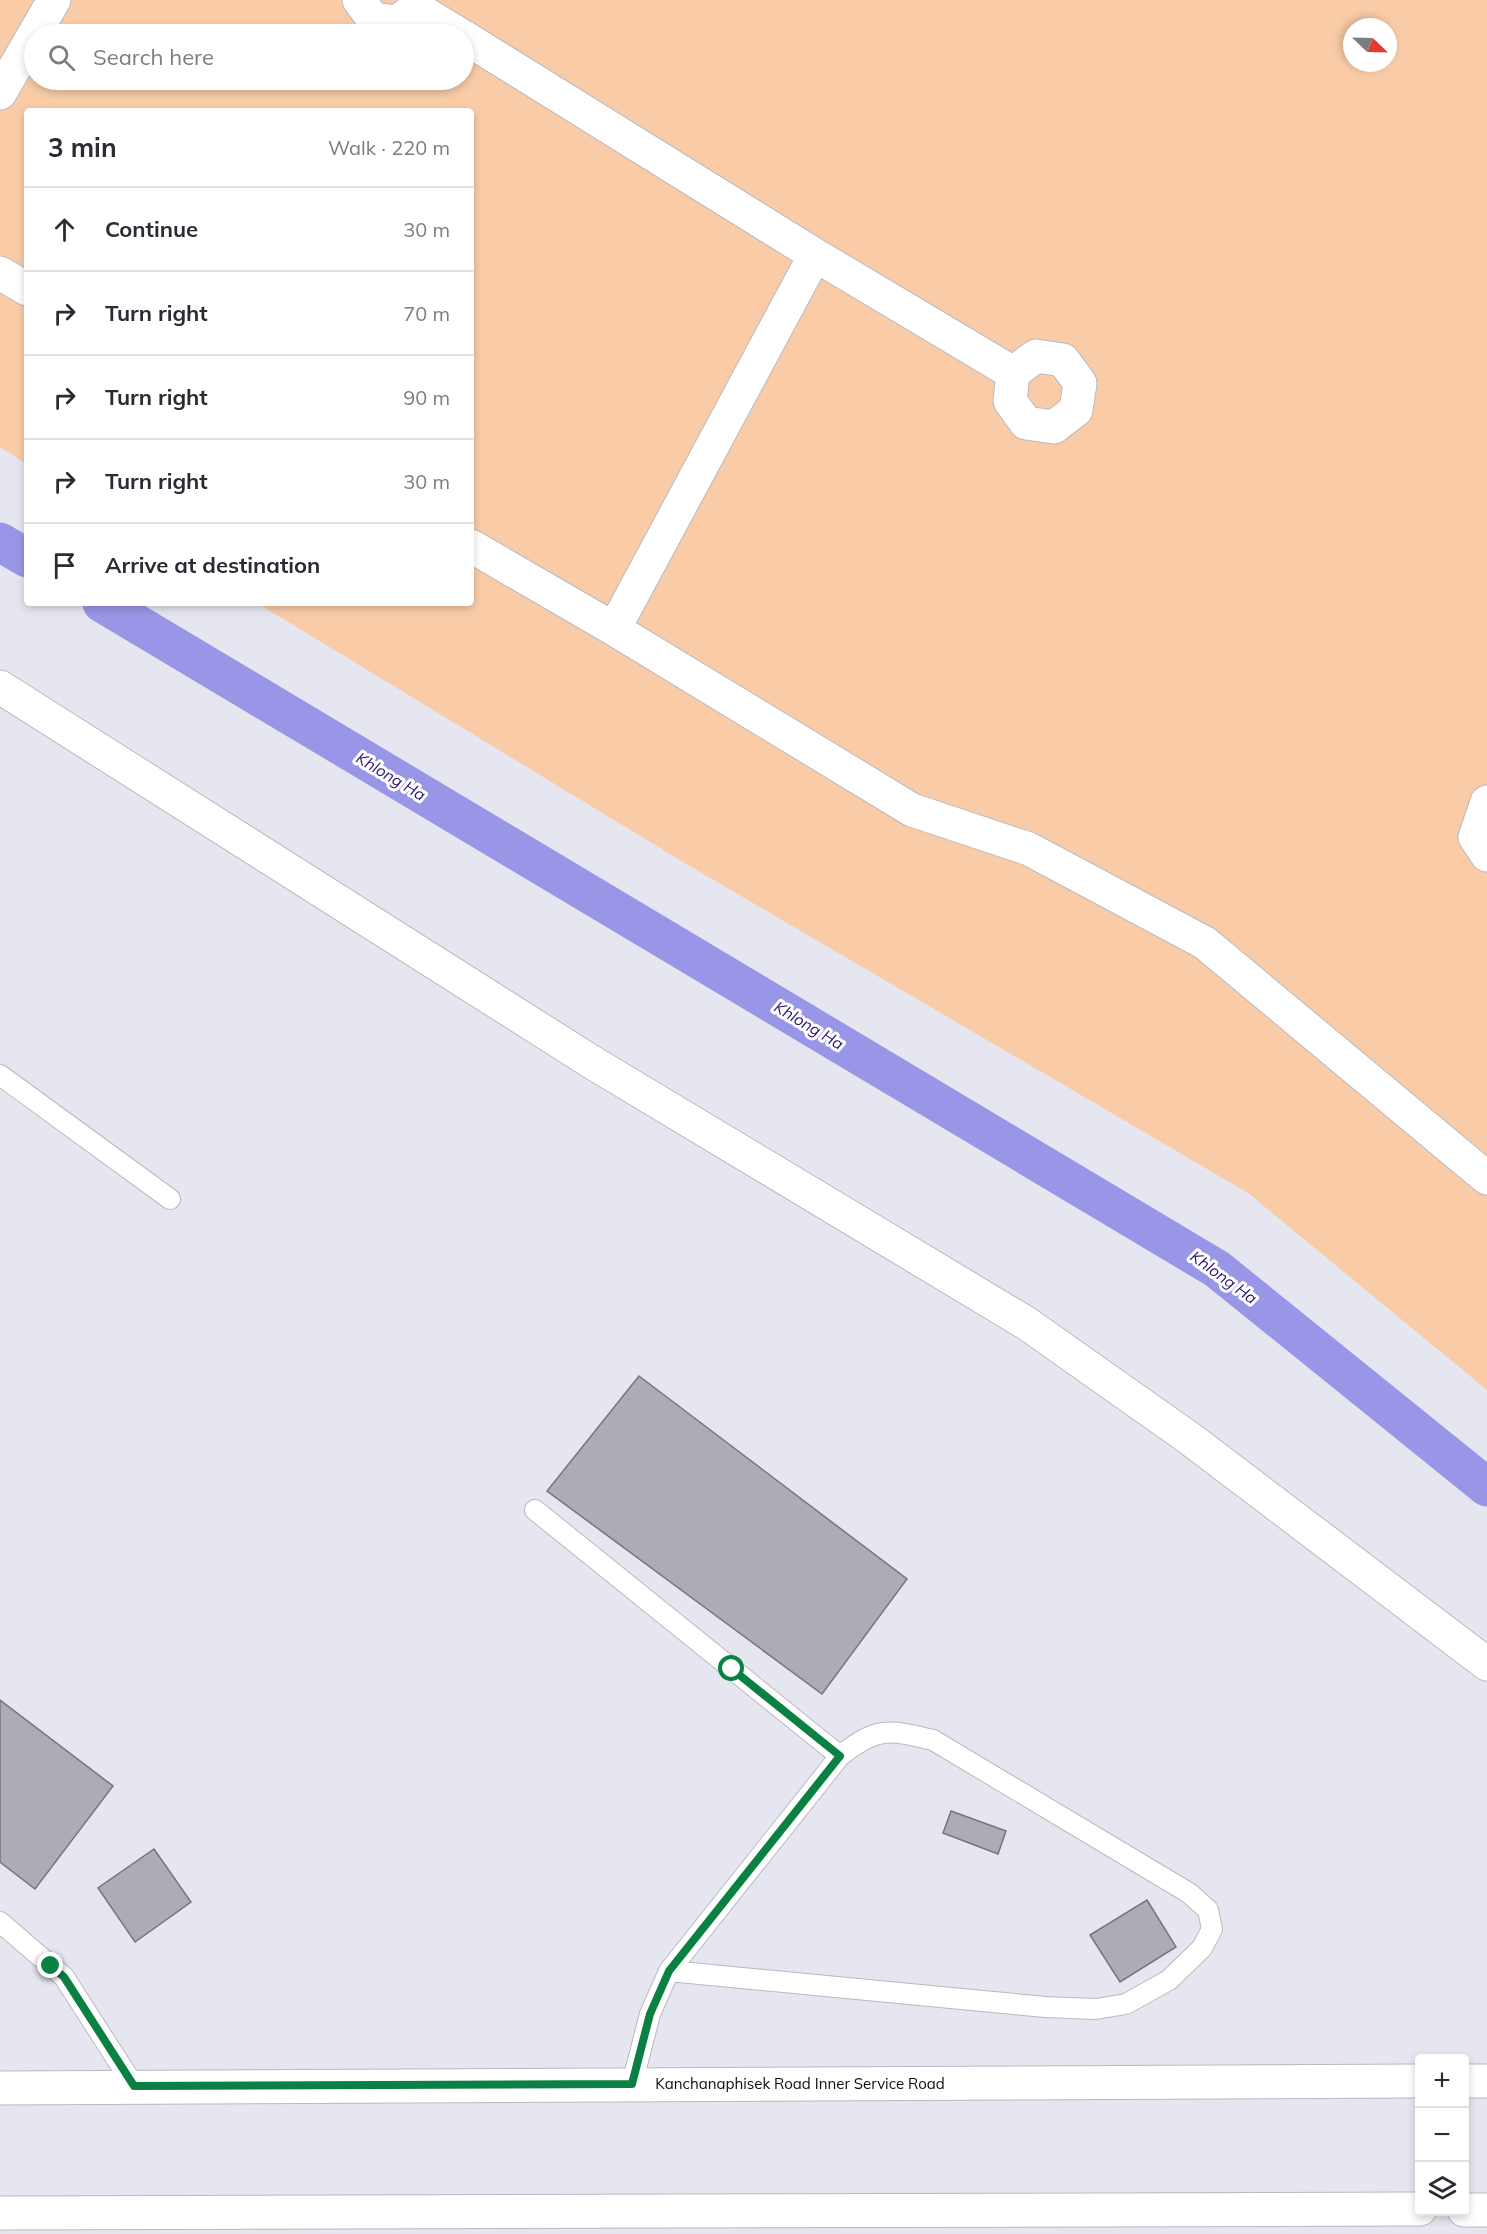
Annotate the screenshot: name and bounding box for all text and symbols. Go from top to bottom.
north arrow [1343,18,1397,72]
search box [24,24,474,90]
icon: search [45,41,78,74]
text: Search here [93,43,214,71]
text: 3 min [48,131,117,164]
text: Walk · 220 m [328,135,450,160]
icon: ahead [48,213,81,246]
text: Continue [105,215,198,243]
text: 30 m [403,217,450,242]
icon: right [48,297,81,330]
text: Turn right [105,299,208,327]
text: 70 m [403,301,450,326]
icon: right [48,381,81,414]
text: Turn right [105,383,208,411]
text: 90 m [403,385,450,410]
icon: right [48,465,81,498]
text: Turn right [105,467,208,495]
text: 30 m [403,469,450,494]
icon: arrive [48,549,81,582]
text: Arrive at destination [105,551,320,579]
water label: Khlong Ha [353,747,430,805]
water label: Khlong Ha [771,996,848,1054]
water label: Khlong Ha [1187,1246,1262,1308]
route start [718,1655,744,1681]
route end [37,1952,63,1978]
map controls [1415,2054,1469,2216]
button: + [1415,2054,1469,2108]
street label: Kanchanaphisek Road Inner Service Road [655,2074,945,2093]
button: − [1415,2108,1469,2162]
button: layers [1415,2162,1469,2216]

